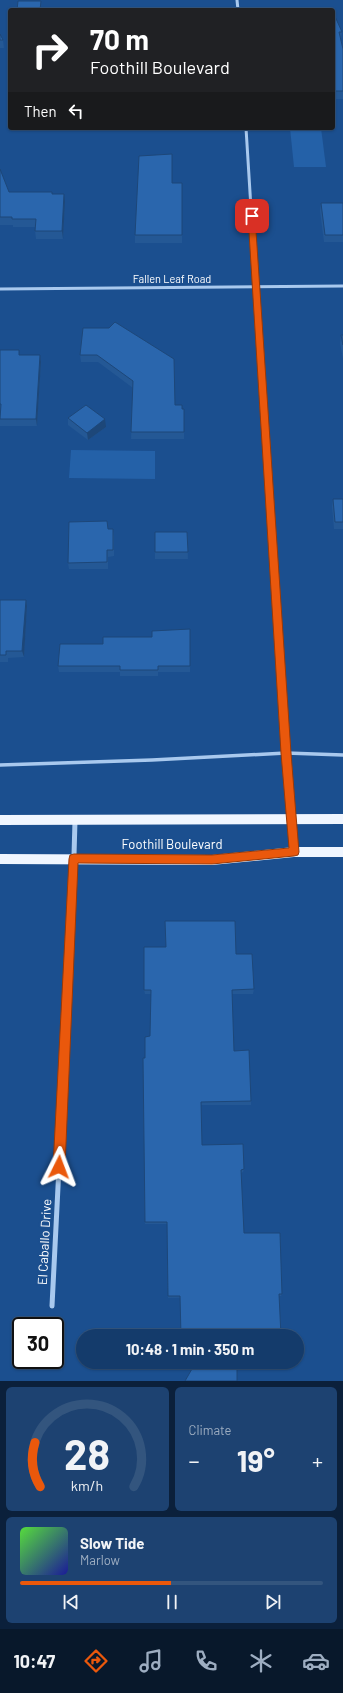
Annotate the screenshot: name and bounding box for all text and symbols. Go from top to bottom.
text: 70 m [90,22,149,56]
icon: right [24,24,76,76]
text: Foothill Boulevard [90,56,230,78]
icon: left [65,100,87,122]
text: Then [24,102,57,120]
pin [235,199,269,233]
icon: arrive [241,205,263,227]
street label: Fallen Leaf Road [133,272,211,285]
street label: Foothill Boulevard [122,836,222,852]
position arrow [38,1146,80,1188]
street label: El Caballo Drive [34,1198,54,1286]
speed limit sign: 30 [12,1317,64,1369]
text: 10:48 · 1 min · 350 m [126,1340,254,1358]
text: Climate [189,1422,232,1438]
text: 28 [64,1428,110,1478]
text: 19° [237,1442,275,1478]
text: − [189,1447,200,1473]
text: + [312,1447,323,1473]
text: km/h [71,1477,103,1494]
text: Slow Tide [80,1534,144,1552]
text: Marlow [80,1552,120,1568]
icon: previous [60,1591,82,1613]
icon: pause [161,1591,183,1613]
icon: next [262,1591,284,1613]
icon: directions [82,1647,110,1675]
icon: music [137,1647,165,1675]
icon: phone [192,1647,220,1675]
icon: climate [247,1647,275,1675]
icon: car [302,1647,330,1675]
text: 10:47 [13,1650,55,1672]

